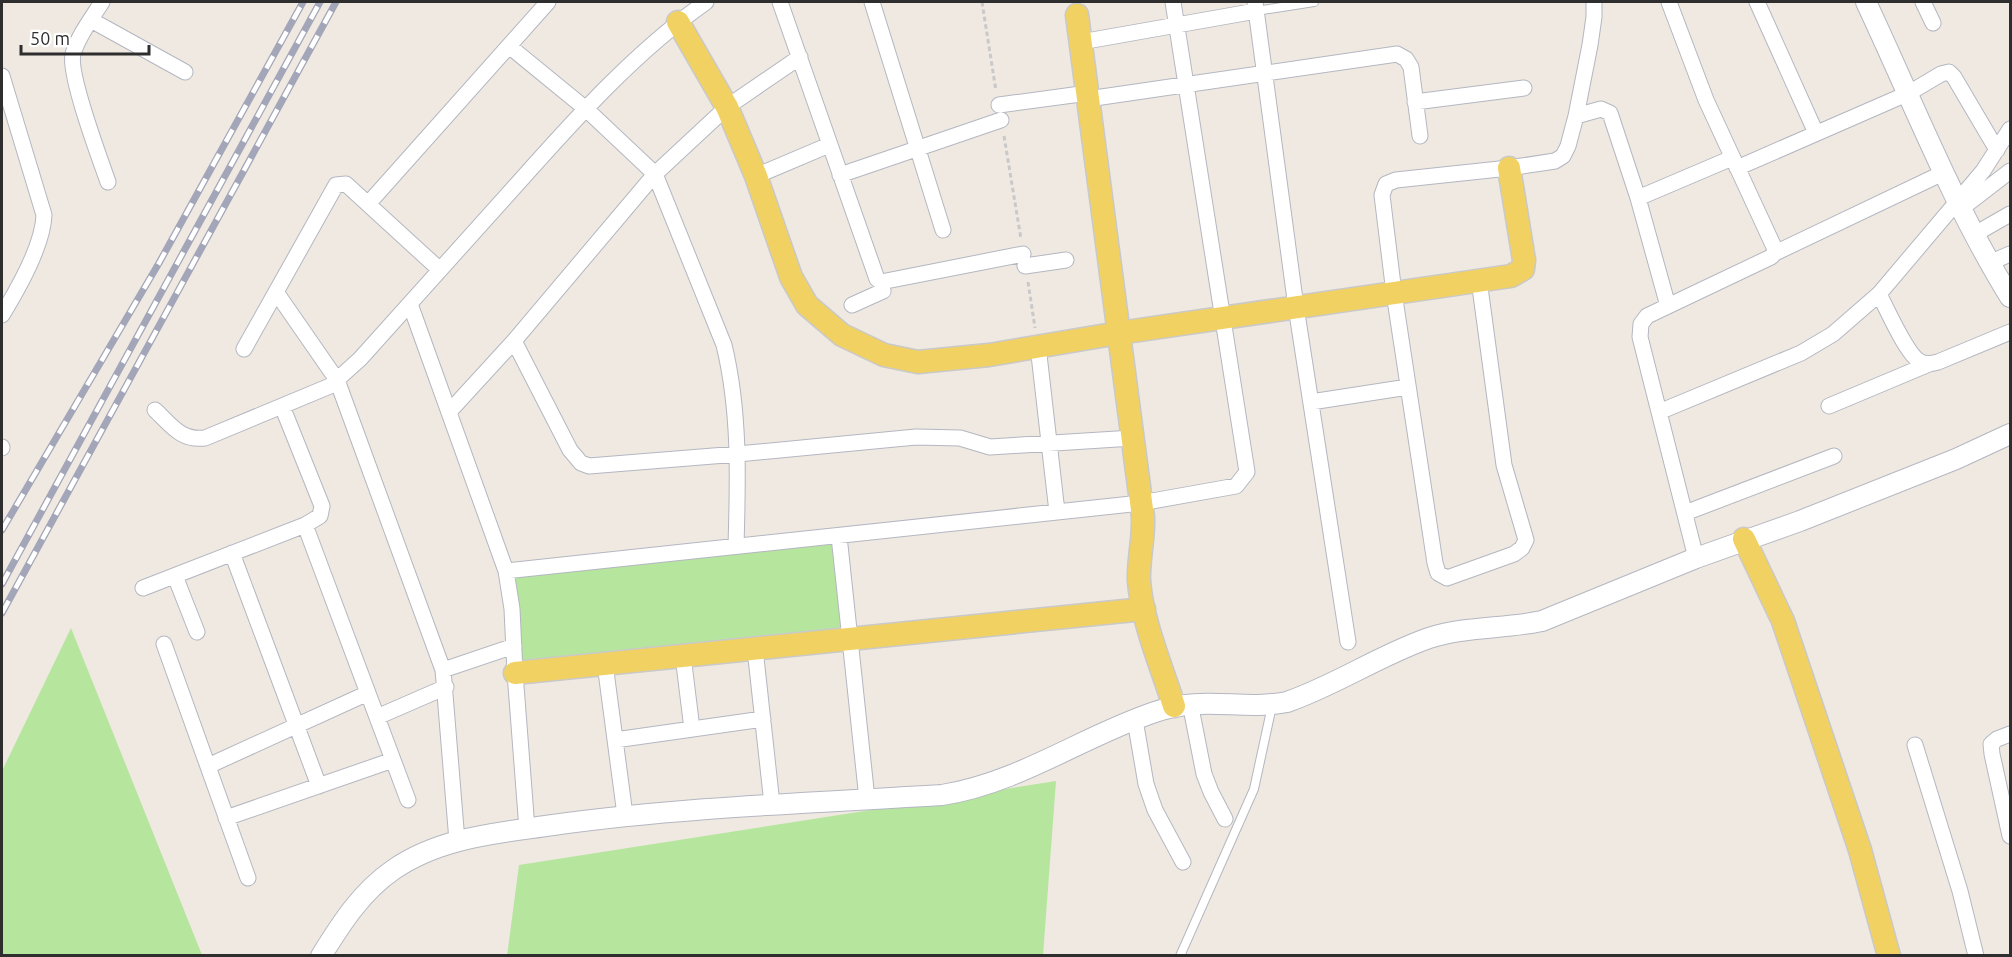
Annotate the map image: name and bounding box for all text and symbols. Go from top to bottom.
scale bar [21,18,148,56]
text: 50 m [30,28,70,48]

